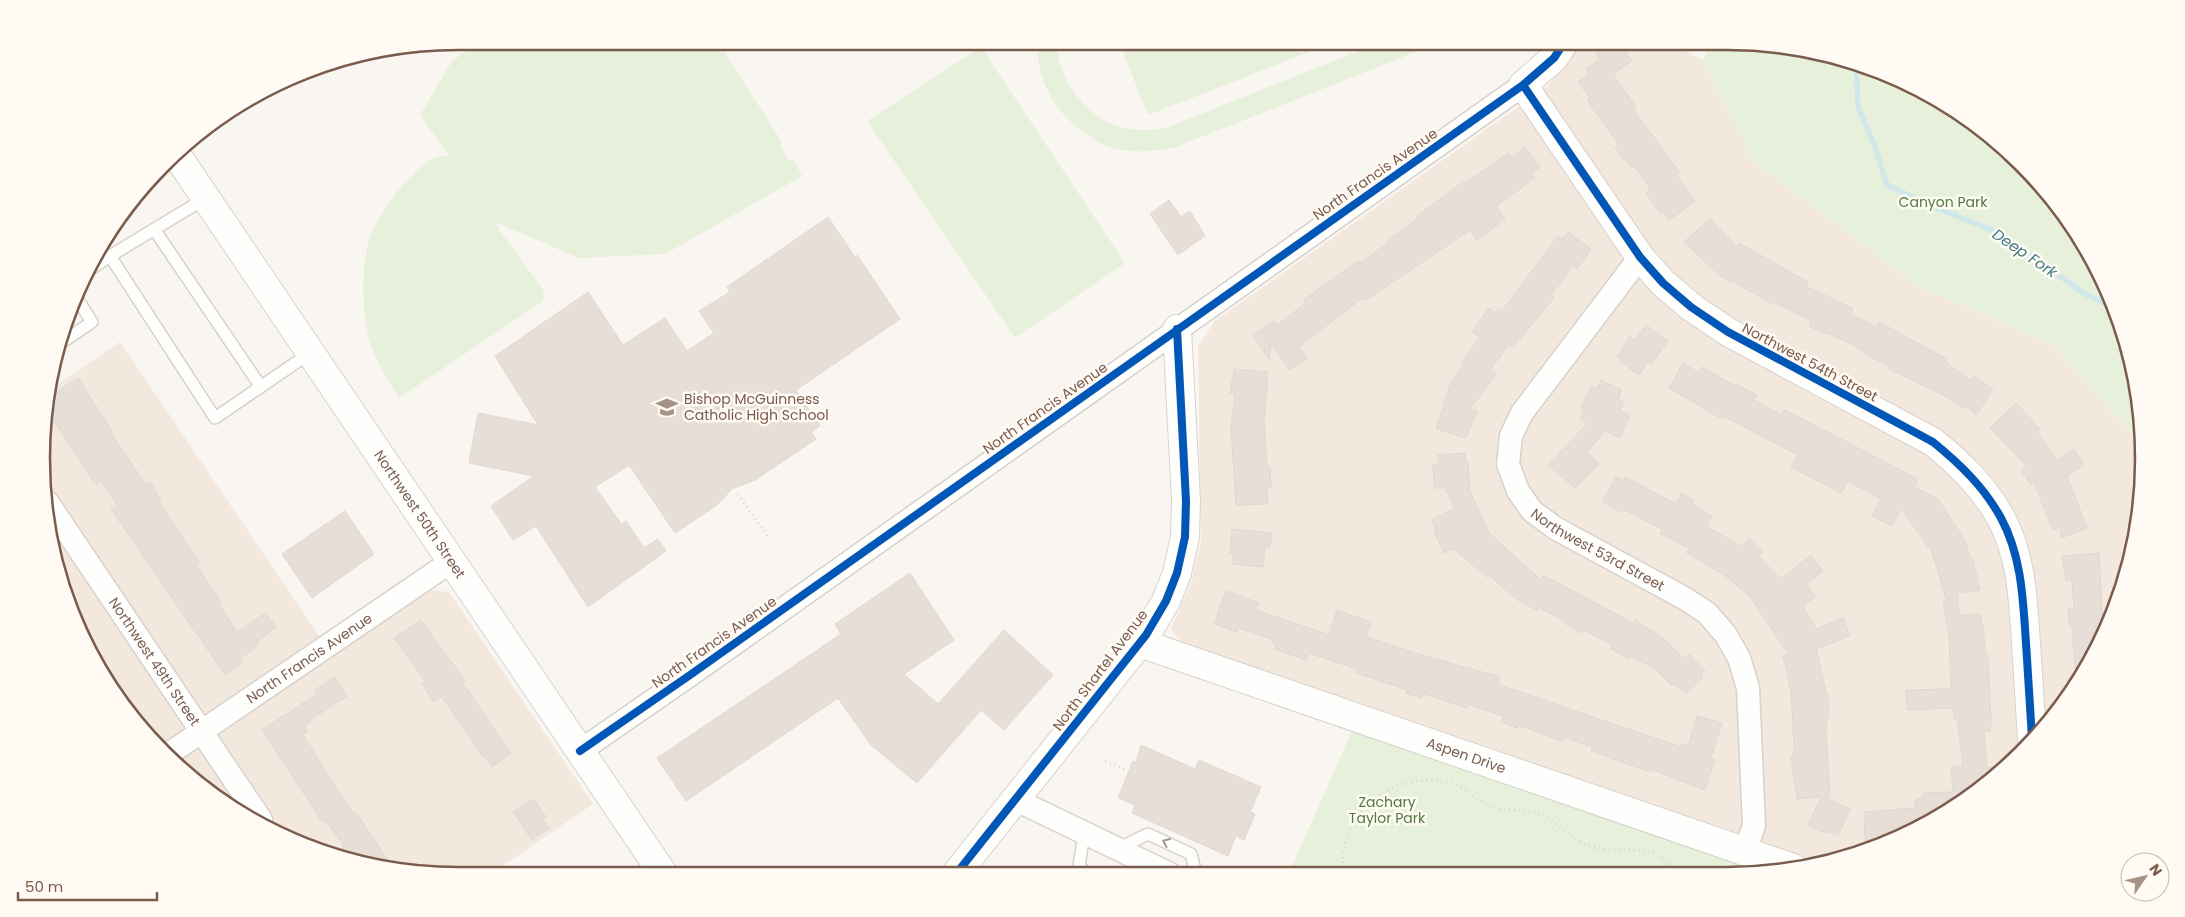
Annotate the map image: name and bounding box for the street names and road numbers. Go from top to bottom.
street label: North Francis Avenue [1309,123,1442,225]
street label: Northwest 54th Street [1739,318,1881,406]
street label: North Francis Avenue [979,357,1112,459]
street label: Northwest 50th Street [369,446,470,582]
street label: Northwest 53rd Street [1527,504,1668,596]
street label: North Francis Avenue [648,591,781,693]
street label: Northwest 49th Street [104,593,205,730]
street label: North Shartel Avenue [1048,605,1152,735]
street label: North Francis Avenue [242,608,376,708]
street label: Aspen Drive [1424,732,1509,778]

